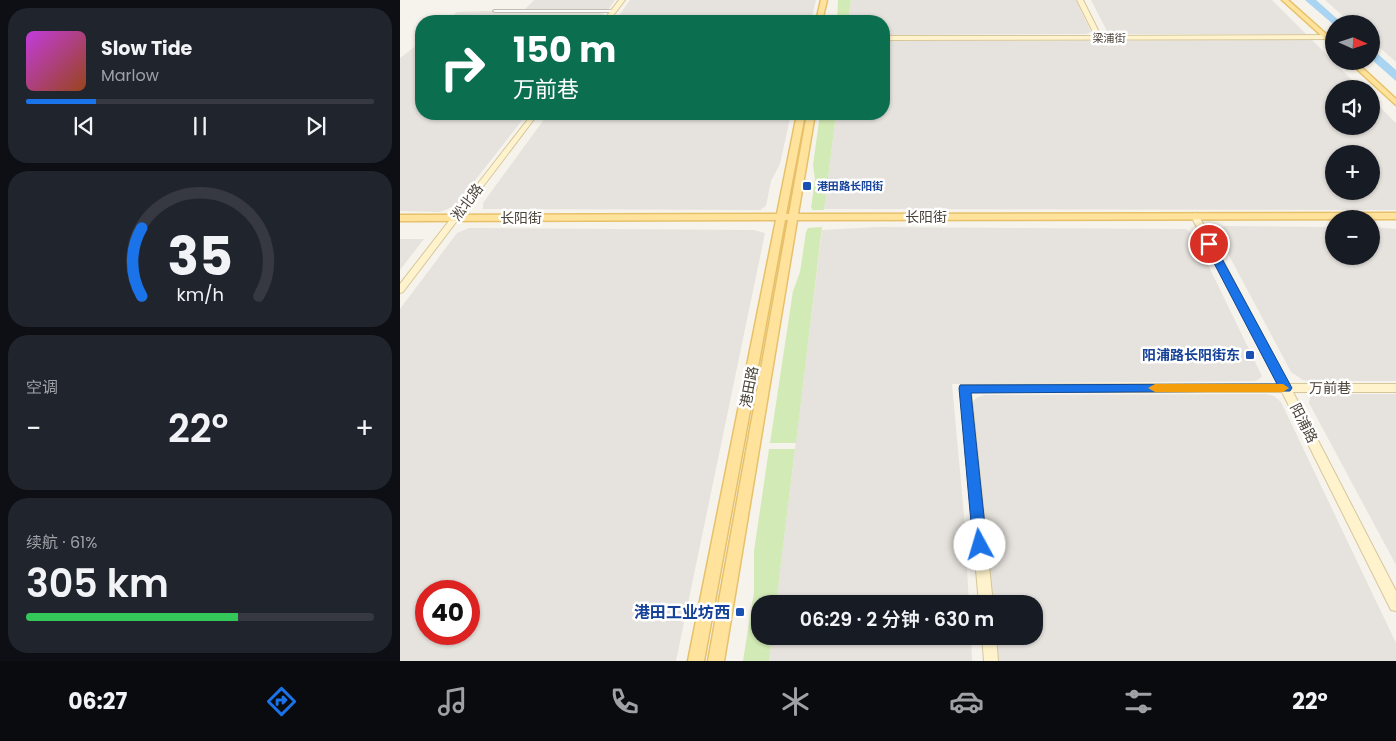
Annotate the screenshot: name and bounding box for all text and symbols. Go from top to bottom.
north arrow [1325,15,1380,70]
map controls [1325,15,1380,265]
text: 150 m [513,25,616,74]
street label: 梁浦街 [1093,30,1126,46]
text: Slow Tide [101,35,192,62]
icon: right [430,35,495,100]
text: Marlow [101,64,159,87]
text: 万前巷 [513,74,579,105]
button: sound [1325,80,1380,135]
icon: previous [70,112,98,140]
icon: pause [186,112,214,140]
icon: next [302,112,330,140]
button: + [1325,145,1380,200]
place label: 港田路长阳街 [817,178,883,194]
street label: 淞北路 [446,179,488,225]
marker: 港田路长阳街 [801,180,813,192]
street label: 长阳街 [905,207,947,227]
street label: 长阳街 [500,208,542,228]
button: − [1325,210,1380,265]
text: 35 [167,220,233,293]
pin [1188,223,1230,265]
icon: arrive [1195,230,1223,258]
text: km/h [176,282,224,307]
place label: 阳浦路长阳街东 [1142,345,1240,365]
marker: 阳浦路长阳街东 [1244,349,1256,361]
street label: 港田路 [735,364,763,410]
text: 空调 [26,376,58,399]
street label: 万前巷 [1309,378,1351,398]
street label: 阳浦路 [1286,400,1322,446]
text: 22° [168,402,228,455]
text: − [26,409,41,448]
text: + [355,409,374,448]
position arrow [953,518,1005,570]
text: 续航 · 61% [26,531,97,554]
text: 305 km [26,557,169,610]
speed limit sign: 40 [415,580,480,645]
place label: 港田工业坊西 [634,601,730,624]
marker: 港田工业坊西 [734,606,746,618]
text: 06:29 · 2 分钟 · 630 m [800,606,994,633]
icon: directions [264,684,299,719]
icon: music [435,684,470,719]
icon: phone [607,684,642,719]
icon: climate [778,684,813,719]
icon: car [949,684,984,719]
icon: filters [1121,684,1156,719]
text: 06:27 [68,686,127,717]
text: 22° [1292,686,1328,717]

